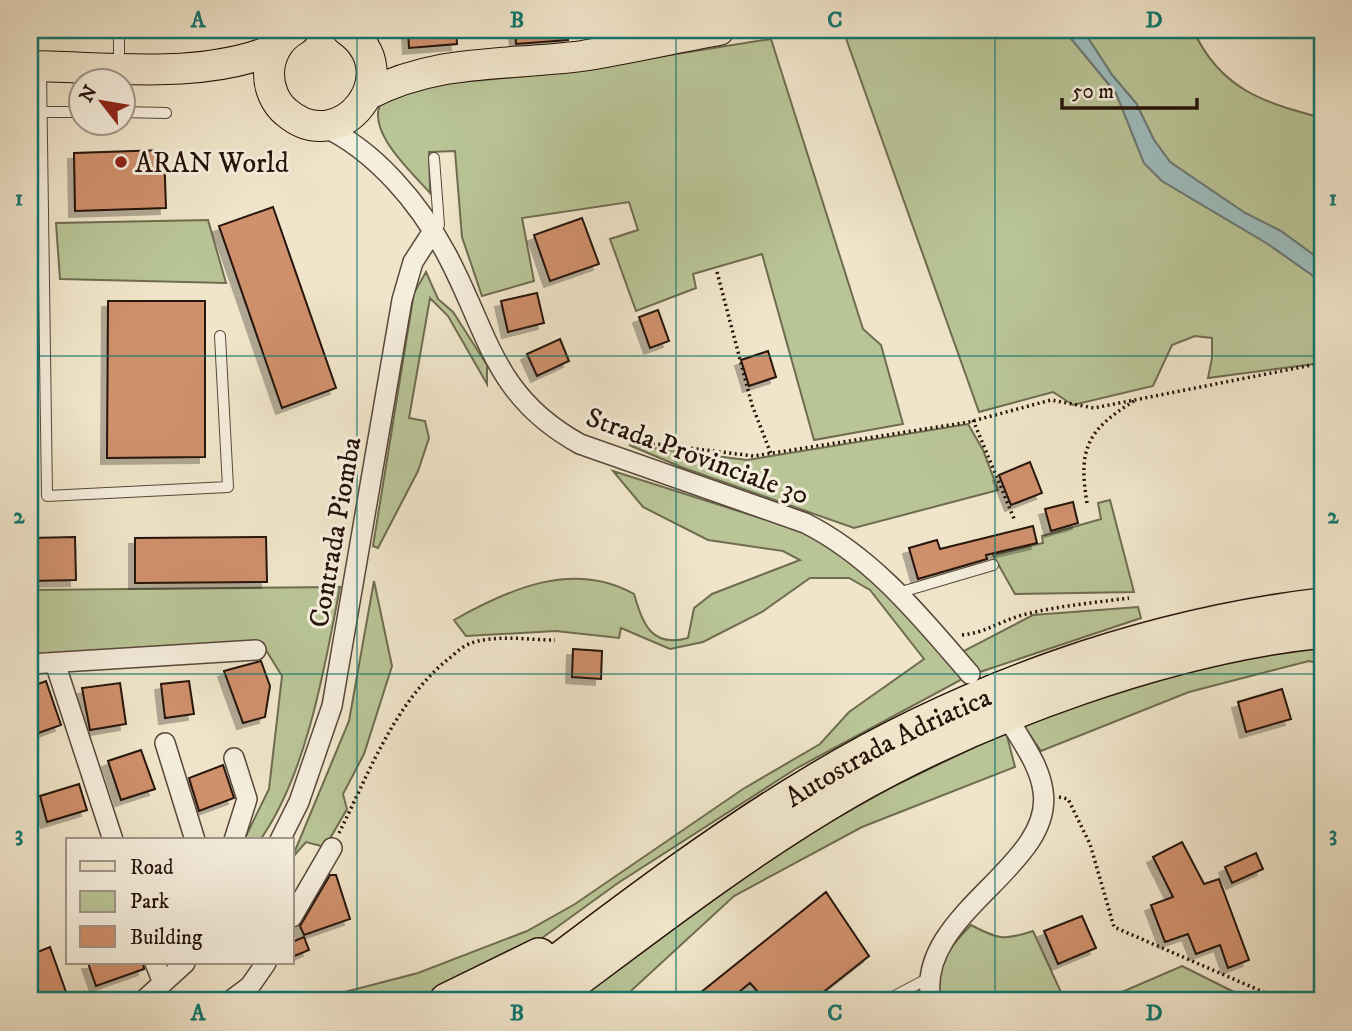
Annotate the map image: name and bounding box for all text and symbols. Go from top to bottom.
text: A [190,6,207,35]
text: B [510,6,524,35]
text: C [827,6,843,35]
text: D [1145,6,1163,35]
north arrow [66,66,136,136]
scale bar [1062,66,1196,110]
text: 50 m [1072,79,1114,105]
text: N [75,81,103,107]
place label: ARAN World [135,146,289,181]
marker: ARAN World [113,154,129,170]
text: 1 [15,184,23,213]
text: 1 [1329,184,1337,213]
street label: Strada Provinciale 30 [581,400,814,513]
street label: Contrada Piomba [301,434,369,630]
text: 2 [13,502,25,531]
text: 2 [1327,502,1339,531]
street label: Autostrada Adriatica [779,680,997,815]
text: 3 [15,820,23,849]
text: 3 [1329,820,1337,849]
legend [66,838,294,964]
text: Road [130,855,174,881]
text: Park [130,889,170,915]
text: Building [130,925,203,951]
text: A [190,999,207,1028]
text: B [510,999,524,1028]
text: C [827,999,843,1028]
text: D [1145,999,1163,1028]

